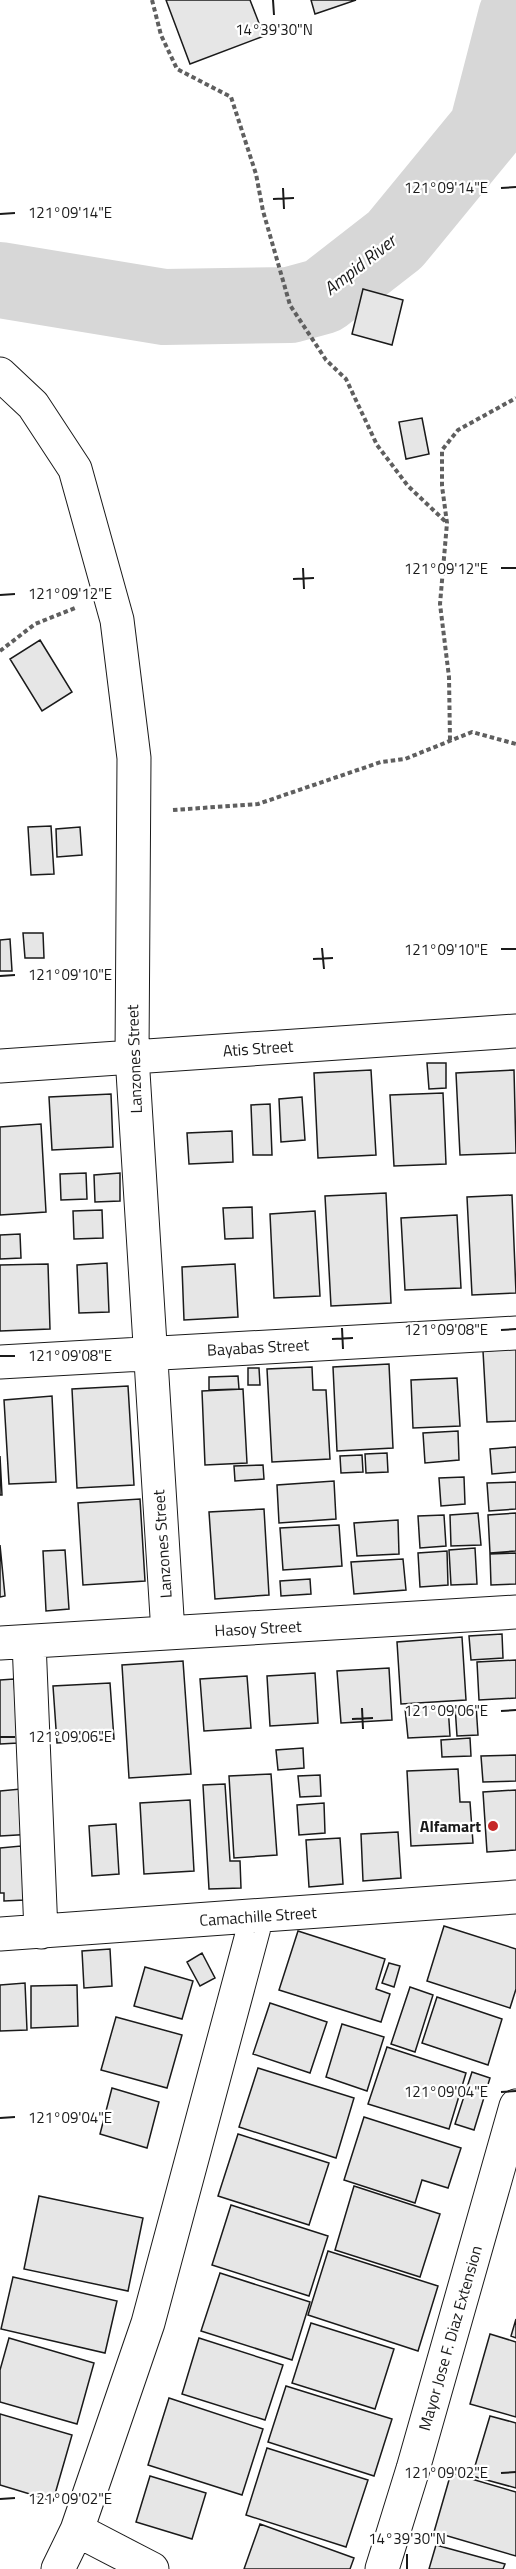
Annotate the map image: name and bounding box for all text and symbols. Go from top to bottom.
text: 14°39'30"N [235,18,313,41]
text: 121°09'14"E [404,176,488,199]
text: 121°09'14"E [28,201,112,224]
water label: Ampid River [318,226,403,302]
text: 121°09'12"E [404,557,488,580]
text: 121°09'12"E [28,582,112,605]
text: 121°09'10"E [404,938,488,961]
text: 121°09'10"E [28,963,112,986]
street label: Lanzones Street [120,1004,148,1114]
street label: Atis Street [222,1034,294,1062]
text: 121°09'08"E [404,1318,488,1341]
street label: Bayabas Street [206,1332,310,1362]
text: 121°09'08"E [28,1344,112,1367]
street label: Lanzones Street [146,1489,178,1599]
street label: Hasoy Street [214,1614,302,1642]
text: 121°09'06"E [404,1699,488,1722]
text: 121°09'06"E [28,1725,112,1748]
place label: Alfamart [420,1814,481,1838]
marker: Alfamart [486,1819,500,1833]
street label: Camachille Street [199,1900,318,1932]
text: 121°09'04"E [404,2080,488,2103]
text: 121°09'04"E [28,2106,112,2129]
street label: Mayor Jose F. Diaz Extension [412,2243,488,2433]
text: 121°09'02"E [404,2461,488,2484]
text: 121°09'02"E [28,2487,112,2510]
text: 14°39'30"N [368,2527,446,2550]

